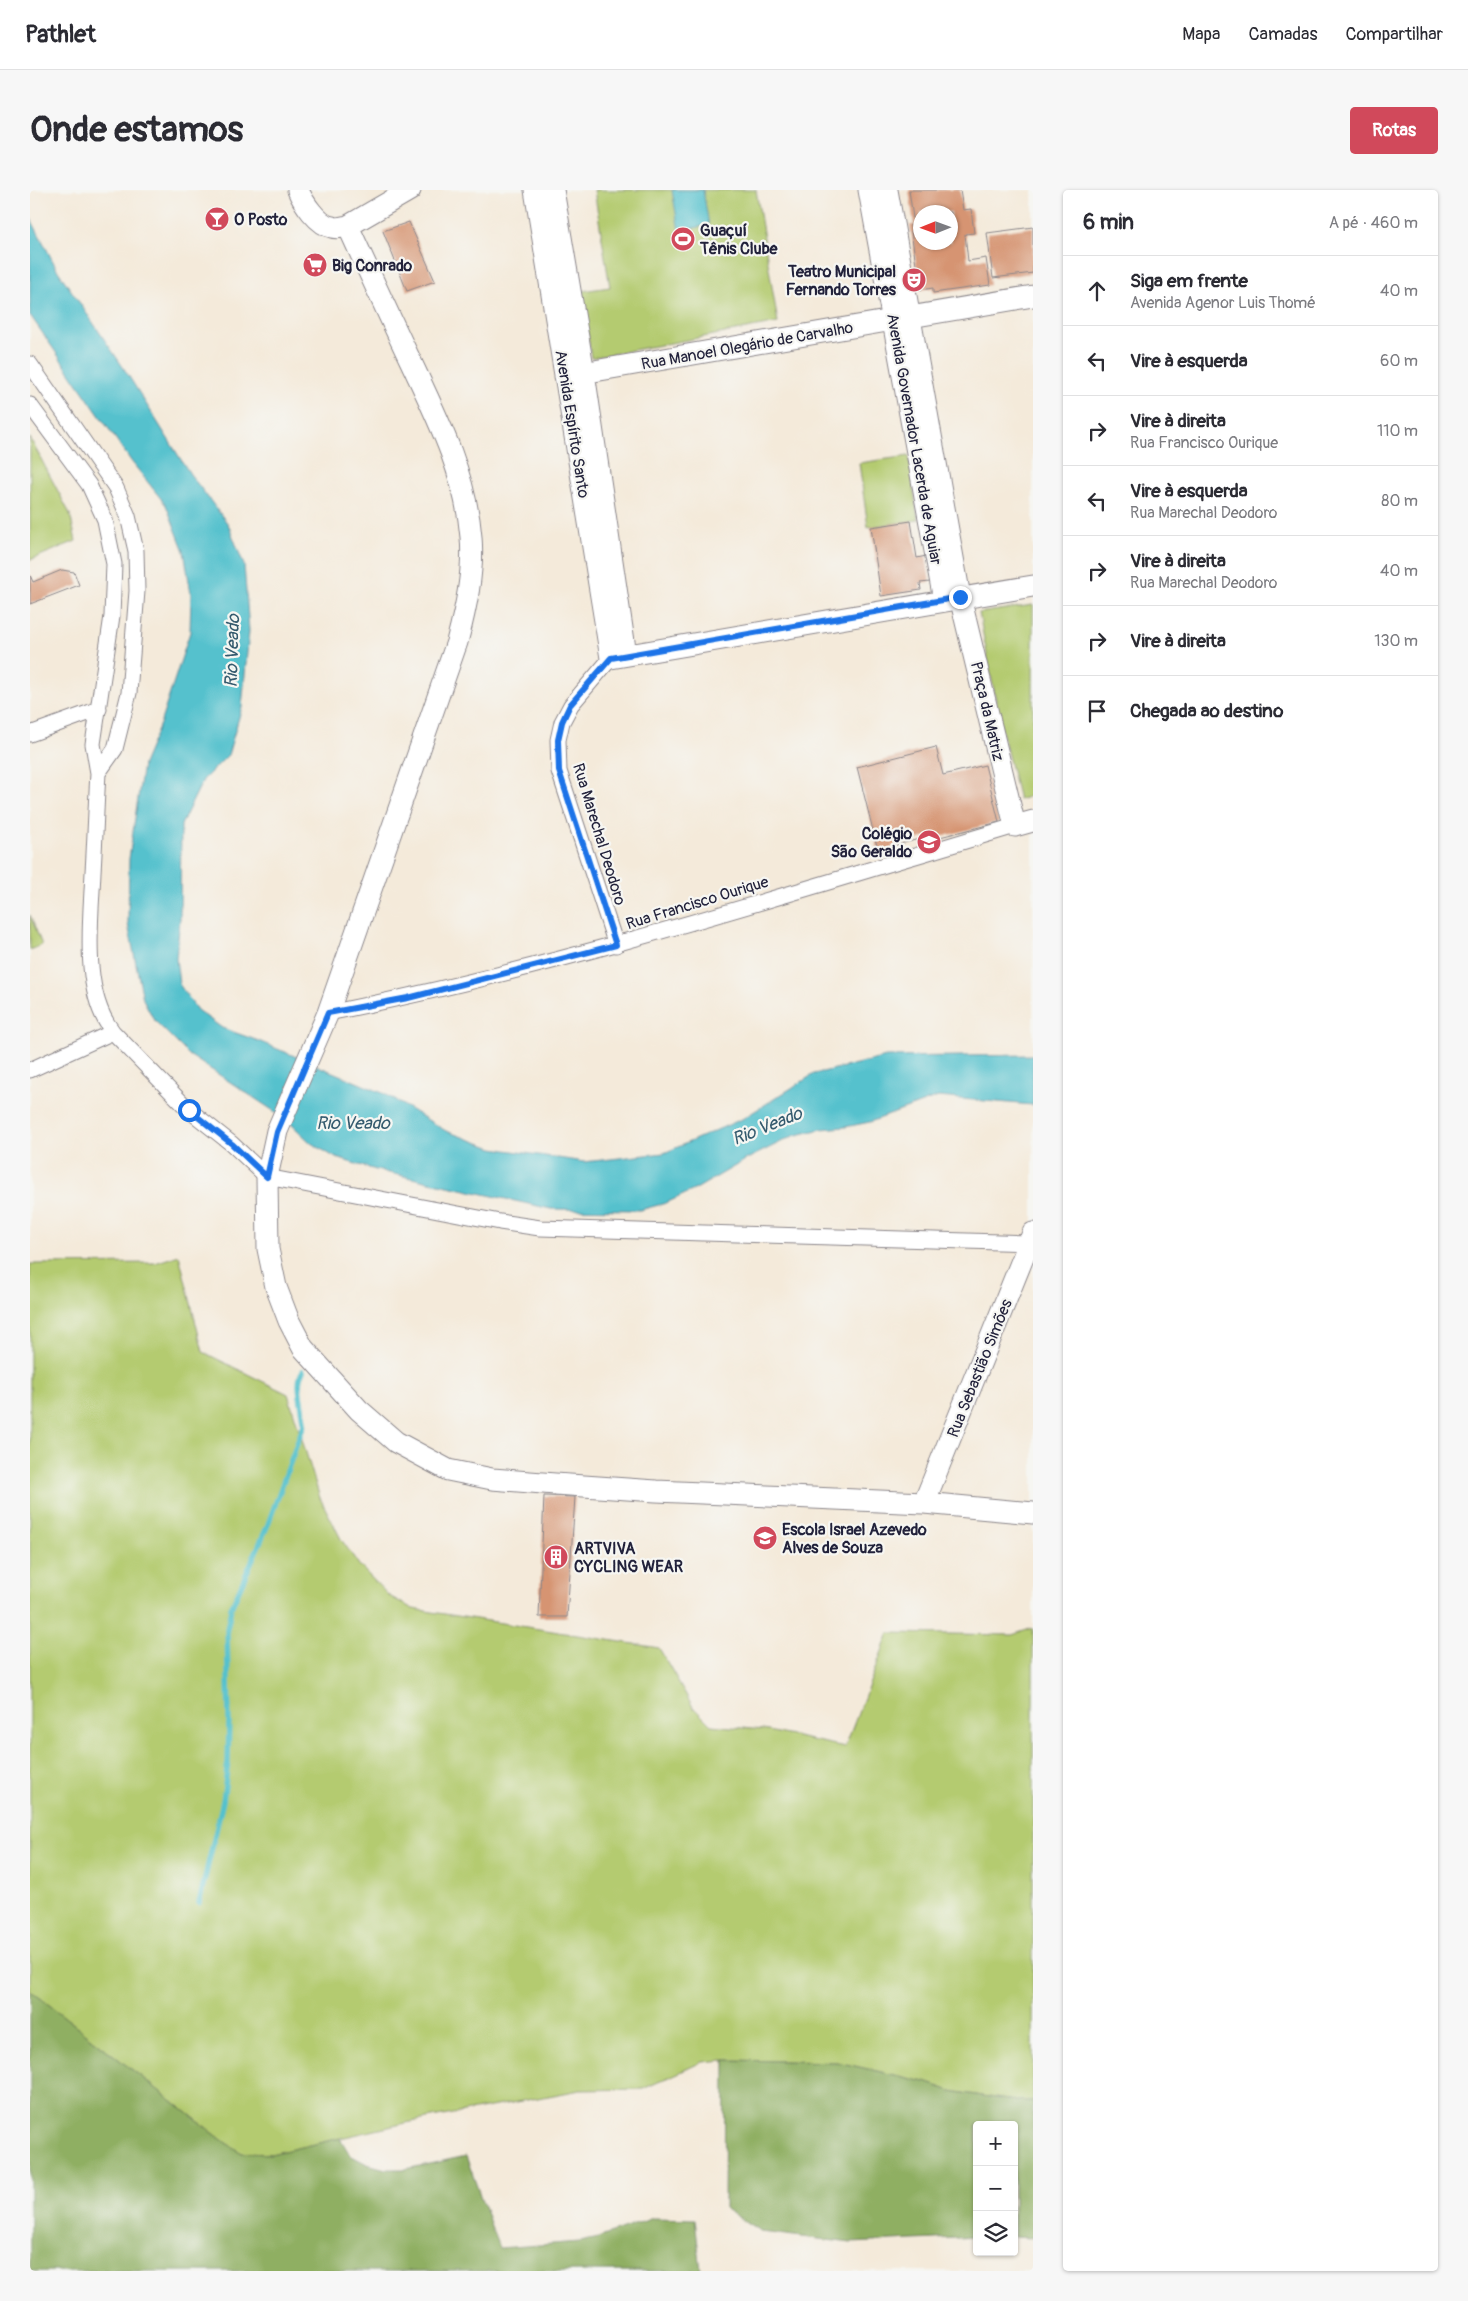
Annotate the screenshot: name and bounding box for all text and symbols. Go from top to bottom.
text: Pathlet [25,20,96,49]
text: Mapa [1182,23,1220,46]
text: Camadas [1248,23,1318,46]
text: Compartilhar [1346,23,1443,46]
button: Rotas [1350,107,1438,154]
text: Onde estamos [30,108,243,152]
north arrow [913,205,958,250]
bar icon: O Posto [204,206,230,232]
text: 6 min [1083,209,1134,236]
place label: O Posto [234,210,288,230]
text: A pé · 460 m [1329,213,1418,233]
place label: Guaçuí Tênis Clube [699,221,779,259]
sports icon: Guaçuí Tênis Clube [670,226,696,252]
supermarket icon: Big Conrado [302,252,328,278]
place label: Big Conrado [332,256,412,276]
place label: Teatro Municipal Fernando Torres [786,262,897,300]
theatre icon: Teatro Municipal Fernando Torres [901,267,927,293]
text: Siga em frente [1130,269,1248,293]
icon: ahead [1083,277,1111,305]
text: 40 m [1380,281,1418,301]
text: Avenida Agenor Luis Thomé [1130,293,1316,313]
street label: Avenida Governador Lacerda de Aguiar [882,312,946,567]
street label: Rua Manoel Olegário de Carvalho [640,317,855,374]
icon: left [1083,347,1111,375]
street label: Avenida Espírito Santo [550,349,594,500]
text: Vire à esquerda [1130,349,1248,373]
text: 60 m [1380,351,1418,371]
text: Vire à direita [1130,409,1226,433]
icon: right [1083,417,1111,445]
text: 110 m [1377,421,1418,441]
text: Rua Francisco Ourique [1130,433,1278,453]
text: Vire à esquerda [1130,479,1248,503]
icon: left [1083,487,1111,515]
text: 80 m [1381,491,1418,511]
text: Rua Marechal Deodoro [1130,503,1277,523]
text: Vire à direita [1130,549,1226,573]
icon: right [1083,557,1111,585]
text: 40 m [1380,561,1418,581]
text: Rua Marechal Deodoro [1130,573,1277,593]
route end [949,586,972,609]
water label: Rio Veado [220,613,245,688]
icon: right [1083,627,1111,655]
text: Vire à direita [1130,629,1226,653]
text: 130 m [1374,631,1418,651]
street label: Praça da Matriz [966,660,1008,763]
icon: arrive [1083,697,1111,725]
text: Chegada ao destino [1130,699,1283,723]
street label: Rua Marechal Deodoro [568,761,630,908]
place label: Colégio São Geraldo [831,824,912,862]
school or university icon: Colégio São Geraldo [916,829,942,855]
street label: Rua Francisco Ourique [624,872,771,934]
route start [178,1099,201,1122]
water label: Rio Veado [729,1102,807,1151]
water label: Rio Veado [316,1112,391,1135]
street label: Rua Sebastião Simões [943,1296,1017,1440]
place label: Escola Israel Azevedo Alves de Souza [782,1520,927,1558]
school or university icon: Escola Israel Azevedo Alves de Souza [752,1525,778,1551]
place label: ARTVIVA CYCLING WEAR [574,1539,684,1577]
building icon: ARTVIVA CYCLING WEAR [543,1544,569,1570]
map controls [973,2121,1018,2256]
button: + [973,2121,1018,2166]
button: − [973,2166,1018,2211]
button: layers [973,2211,1018,2256]

